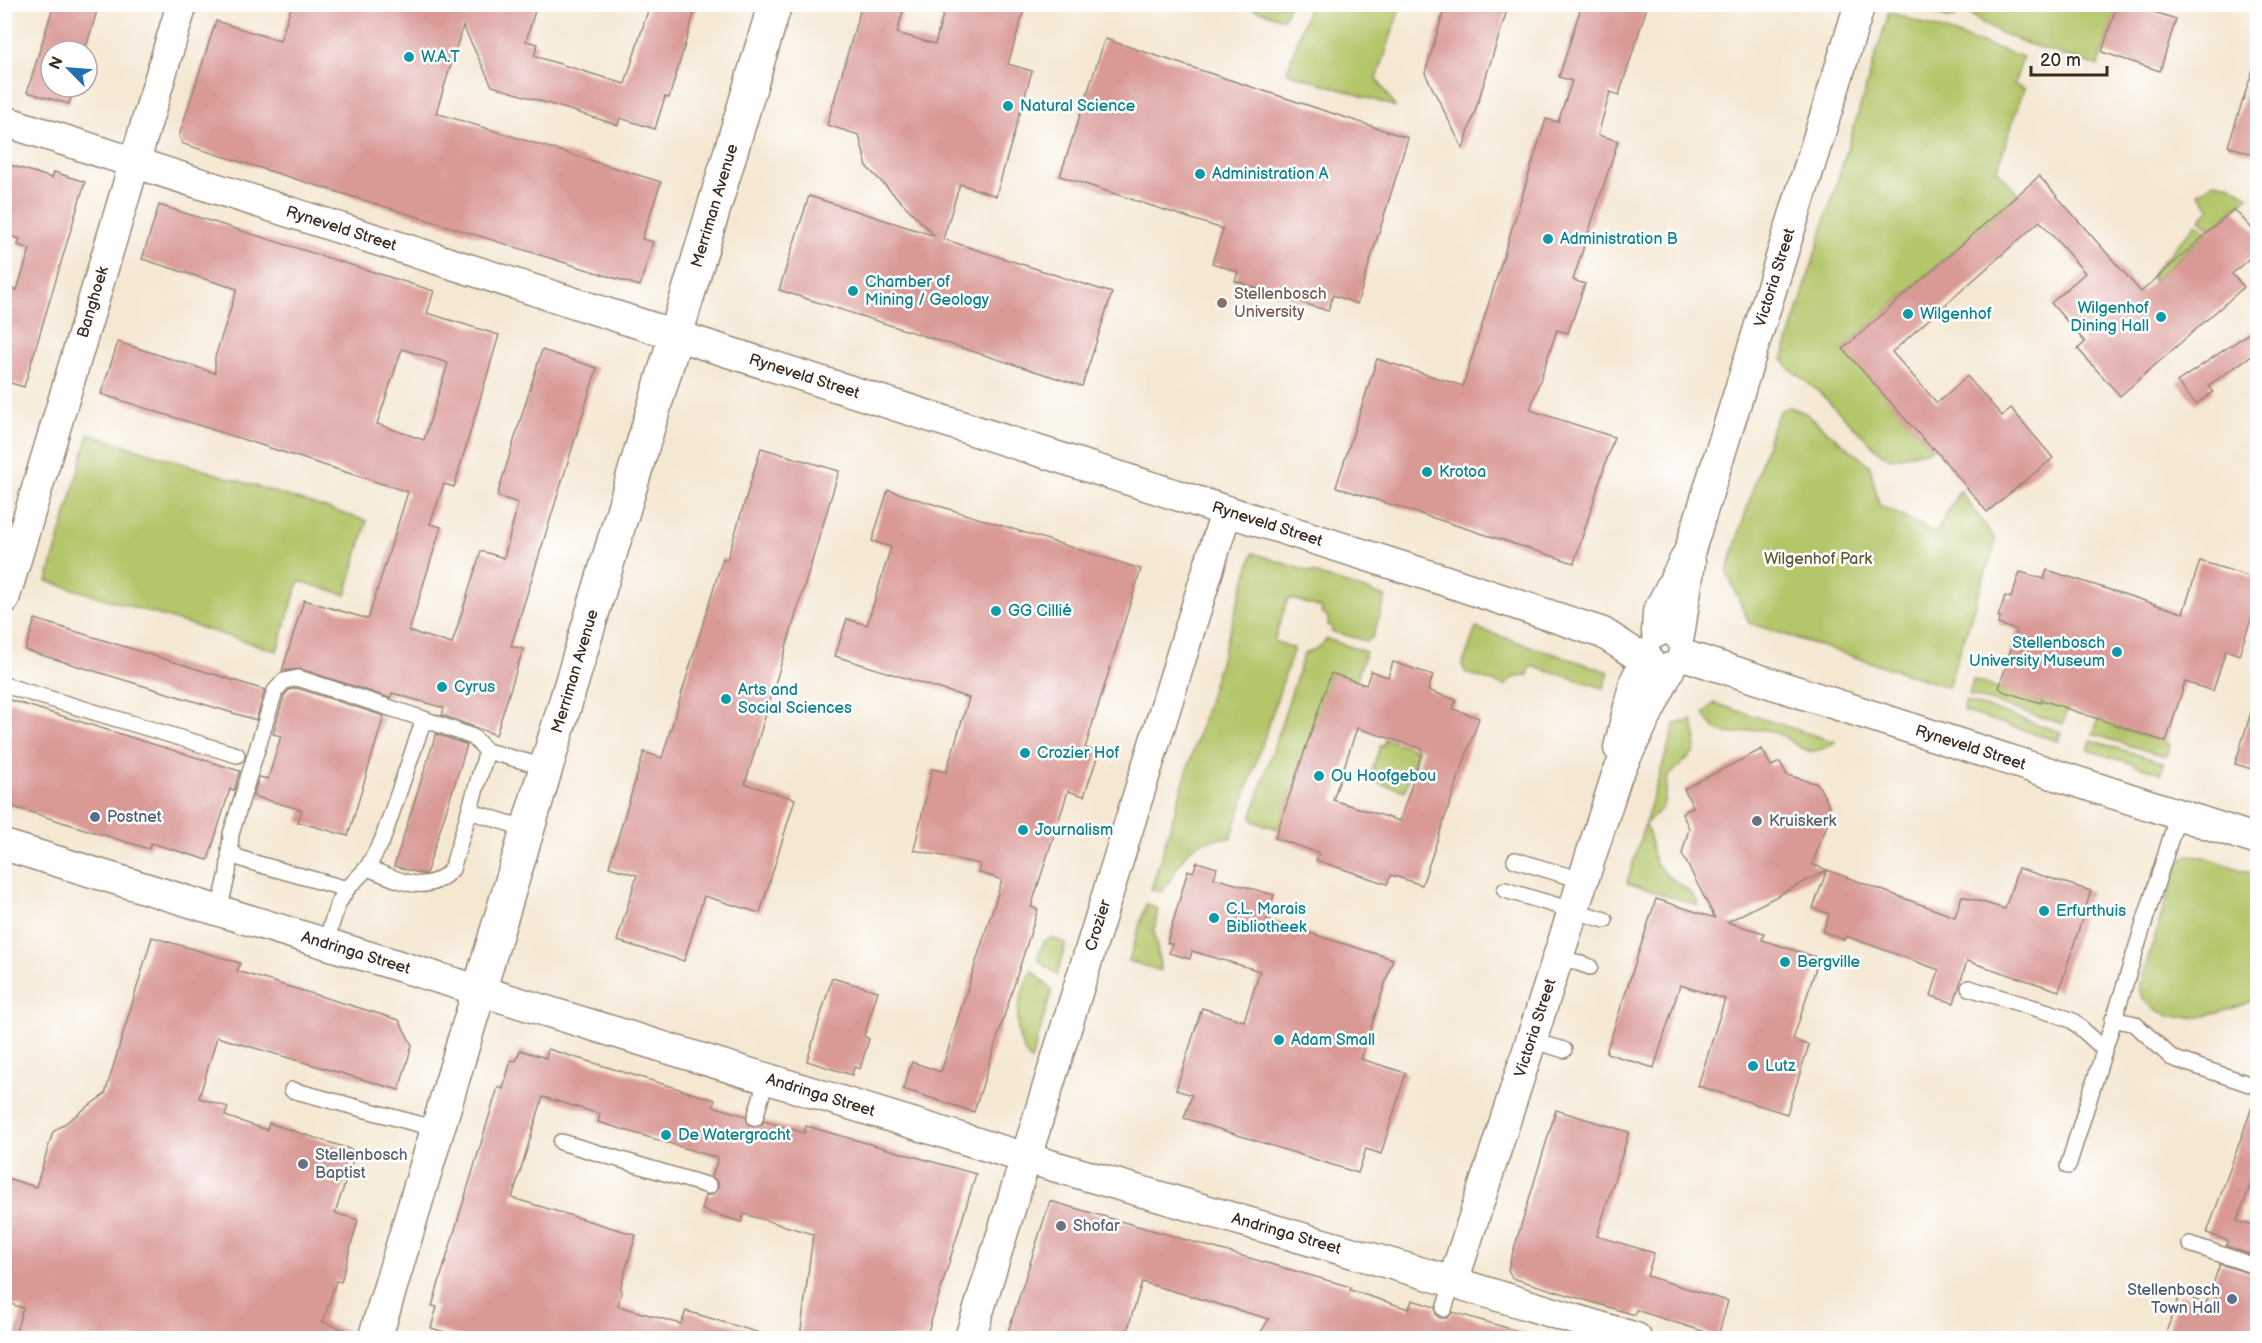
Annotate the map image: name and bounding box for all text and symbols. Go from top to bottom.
north arrow [39,39,99,99]
scale bar [2031,39,2108,77]
place label: W.A.T [421,48,460,67]
marker: W.A.T [402,50,416,64]
text: 20 m [2040,50,2081,71]
text: N [46,54,68,73]
place label: Natural Science [1020,97,1136,116]
marker: Natural Science [1001,99,1015,113]
street label: Merriman Avenue [687,141,742,270]
place label: Administration A [1212,165,1329,184]
marker: Administration A [1193,167,1207,181]
street label: Ryneveld Street [284,202,399,255]
street label: Victoria Street [1751,226,1799,329]
place label: Administration B [1560,230,1678,249]
marker: Administration B [1541,232,1555,246]
street label: Banghoek [73,264,113,340]
place label: Chamber of Mining / Geology [865,273,990,310]
marker: Chamber of Mining / Geology [846,284,860,298]
place label: Stellenbosch University [1234,285,1327,322]
marker: Stellenbosch University [1215,296,1229,310]
place label: Wilgenhof Dining Hall [2070,299,2149,336]
place label: Wilgenhof [1920,305,1992,324]
marker: Wilgenhof [1901,307,1915,321]
marker: Wilgenhof Dining Hall [2154,310,2168,324]
street label: Ryneveld Street [747,350,862,403]
place label: Krotoa [1439,463,1486,482]
marker: Krotoa [1420,465,1434,479]
street label: Ryneveld Street [1210,497,1325,550]
park label: Wilgenhof Park [1764,550,1872,569]
place label: GG Cillié [1008,602,1072,621]
marker: GG Cillié [989,604,1003,618]
street label: Merriman Avenue [547,607,603,735]
place label: Stellenbosch University Museum [1969,634,2105,671]
marker: Stellenbosch University Museum [2110,645,2124,659]
place label: Cyrus [454,678,495,697]
marker: Cyrus [435,680,449,694]
place label: Arts and Social Sciences [738,681,852,718]
marker: Arts and Social Sciences [719,692,733,706]
street label: Ryneveld Street [1913,721,2028,774]
place label: Crozier Hof [1037,744,1119,763]
marker: Crozier Hof [1018,746,1032,760]
place label: Ou Hoofgebou [1331,767,1436,786]
marker: Ou Hoofgebou [1312,769,1326,783]
place label: Postnet [107,808,162,827]
marker: Postnet [88,810,102,824]
place label: Kruiskerk [1769,812,1837,831]
marker: Kruiskerk [1750,814,1764,828]
place label: Journalism [1035,821,1113,840]
marker: Journalism [1016,823,1030,837]
street label: Crozier [1081,897,1115,953]
place label: C.L. Marais Bibliotheek [1226,900,1307,937]
place label: Erfurthuis [2056,902,2126,921]
marker: Erfurthuis [2037,904,2051,918]
marker: C.L. Marais Bibliotheek [1207,911,1221,925]
street label: Andringa Street [299,927,413,978]
place label: Bergville [1797,953,1861,972]
marker: Bergville [1778,955,1792,969]
street label: Victoria Street [1510,976,1560,1080]
place label: Adam Small [1291,1031,1375,1050]
marker: Adam Small [1272,1033,1286,1047]
place label: Lutz [1765,1057,1796,1076]
marker: Lutz [1746,1059,1760,1073]
street label: Andringa Street [764,1069,877,1121]
place label: De Watergracht [678,1126,791,1145]
marker: De Watergracht [659,1128,673,1142]
place label: Stellenbosch Baptist [315,1146,408,1183]
marker: Stellenbosch Baptist [296,1157,310,1171]
street label: Andringa Street [1230,1209,1343,1258]
place label: Shofar [1073,1217,1120,1236]
marker: Shofar [1054,1219,1068,1233]
place label: Stellenbosch Town Hall [2127,1281,2220,1318]
marker: Stellenbosch Town Hall [2225,1292,2239,1306]

